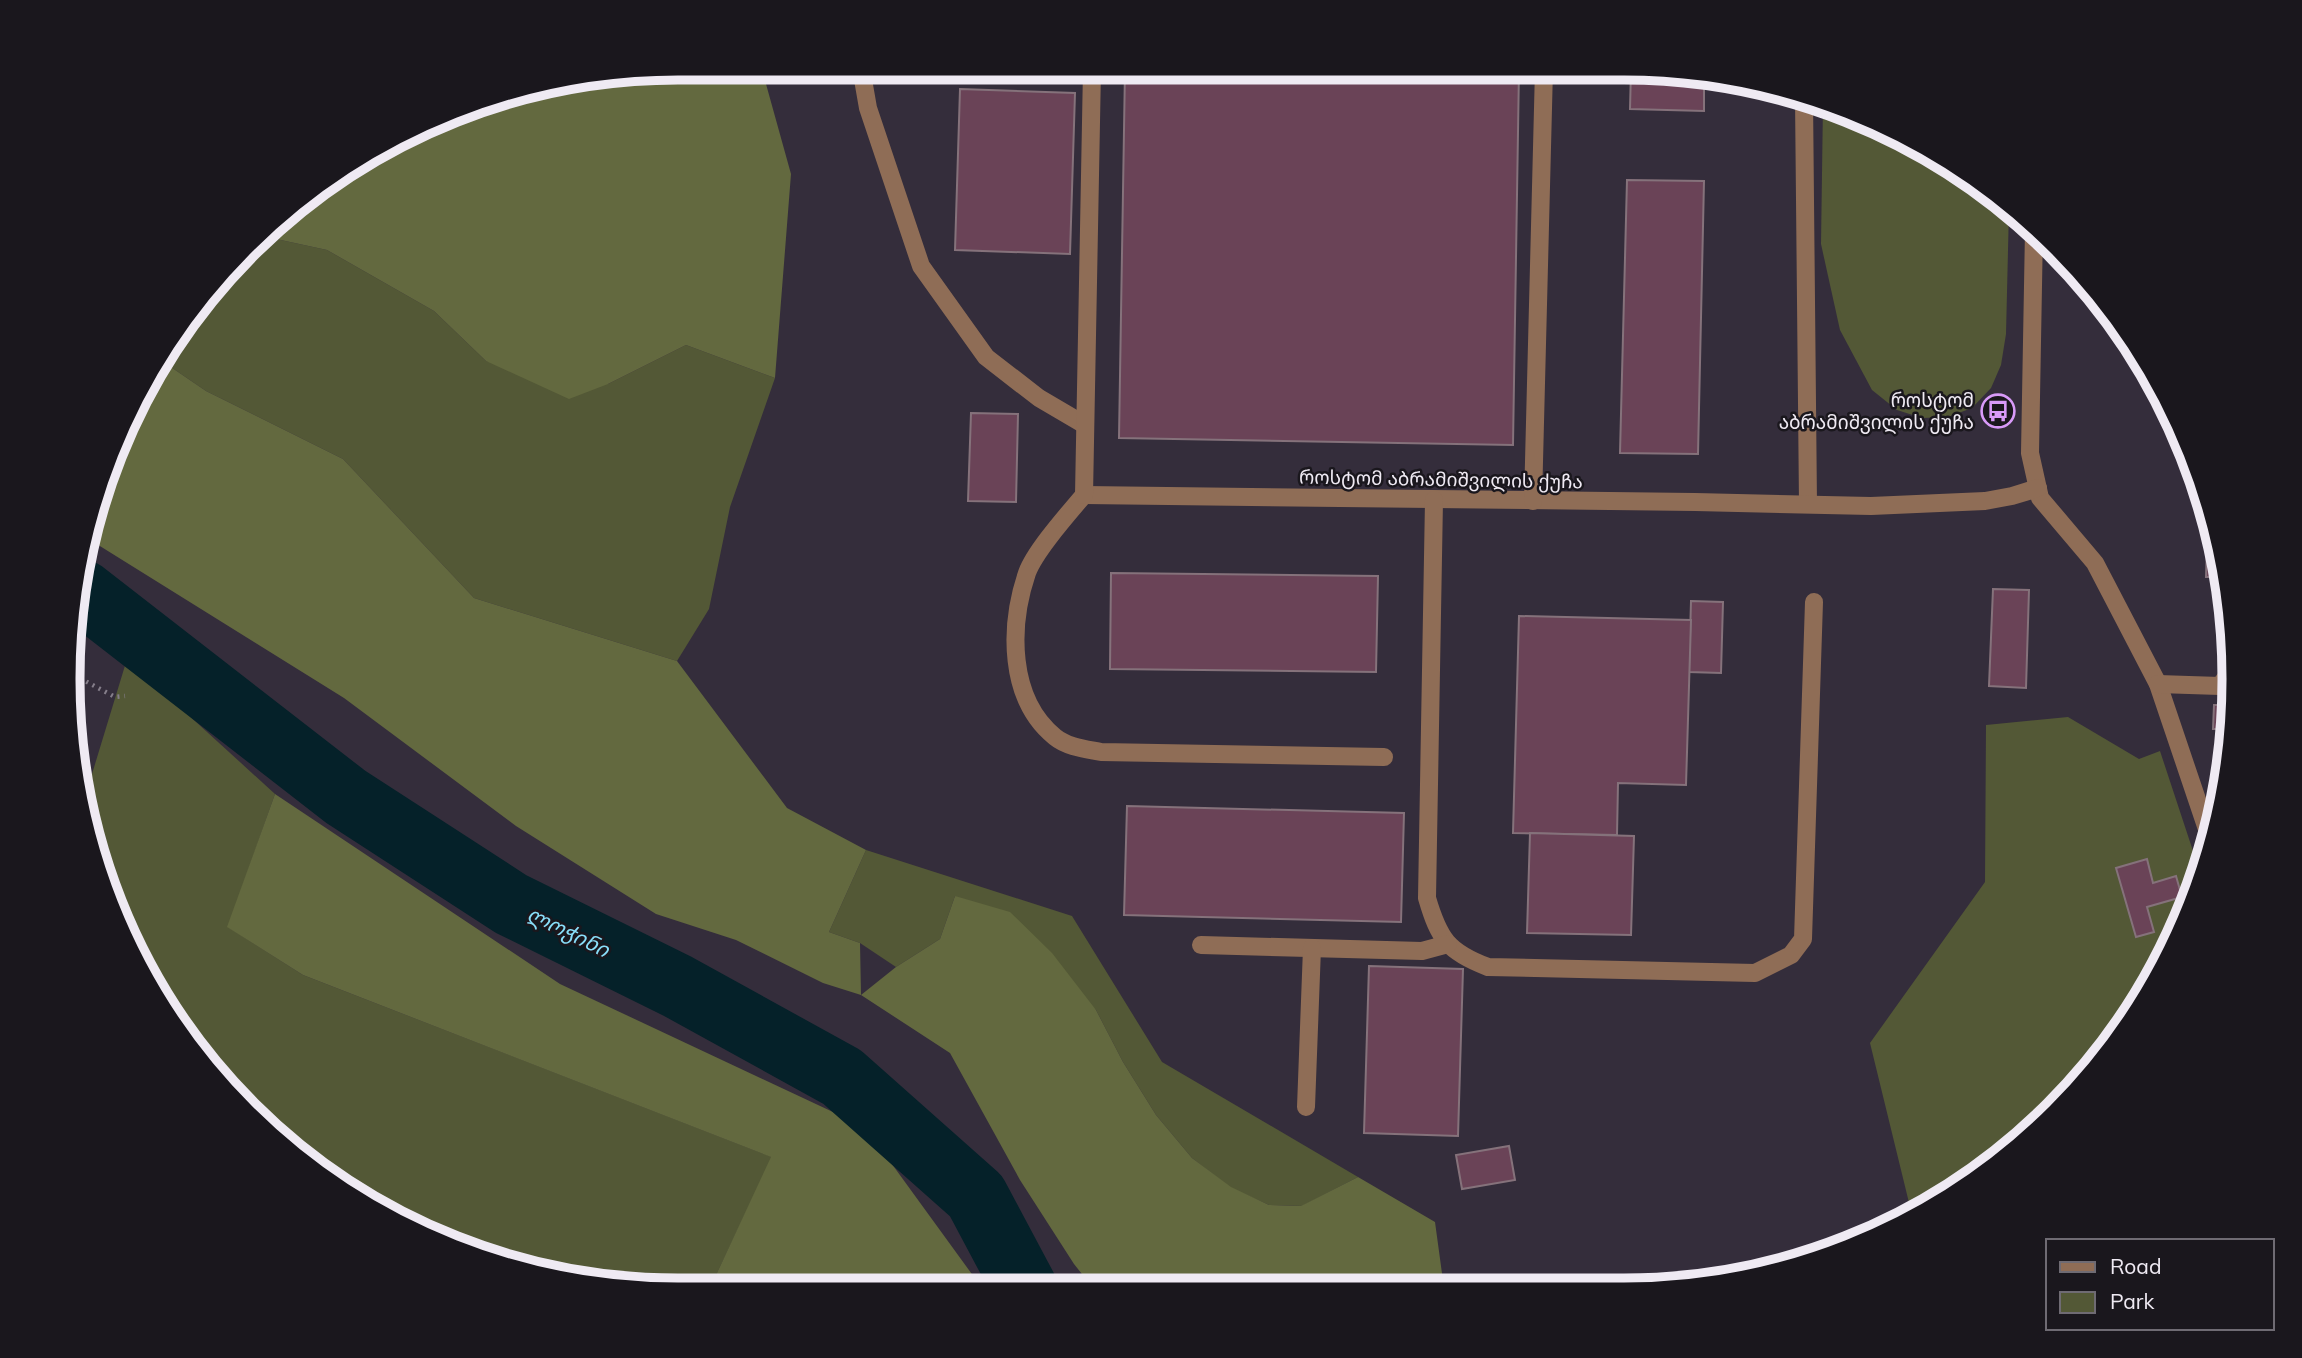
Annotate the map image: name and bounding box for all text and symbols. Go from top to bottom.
place label: როსტომ აბრამიშვილის ქუჩა [1779,388,1974,435]
bus stop icon: როსტომ აბრამიშვილის ქუჩა [1979,392,2017,430]
street label: როსტომ აბრამიშვილის ქუჩა [1299,465,1583,494]
water label: ლოჭინი [523,900,615,963]
legend [2046,1239,2274,1330]
text: Road [2110,1253,2161,1279]
text: Park [2110,1288,2154,1314]

